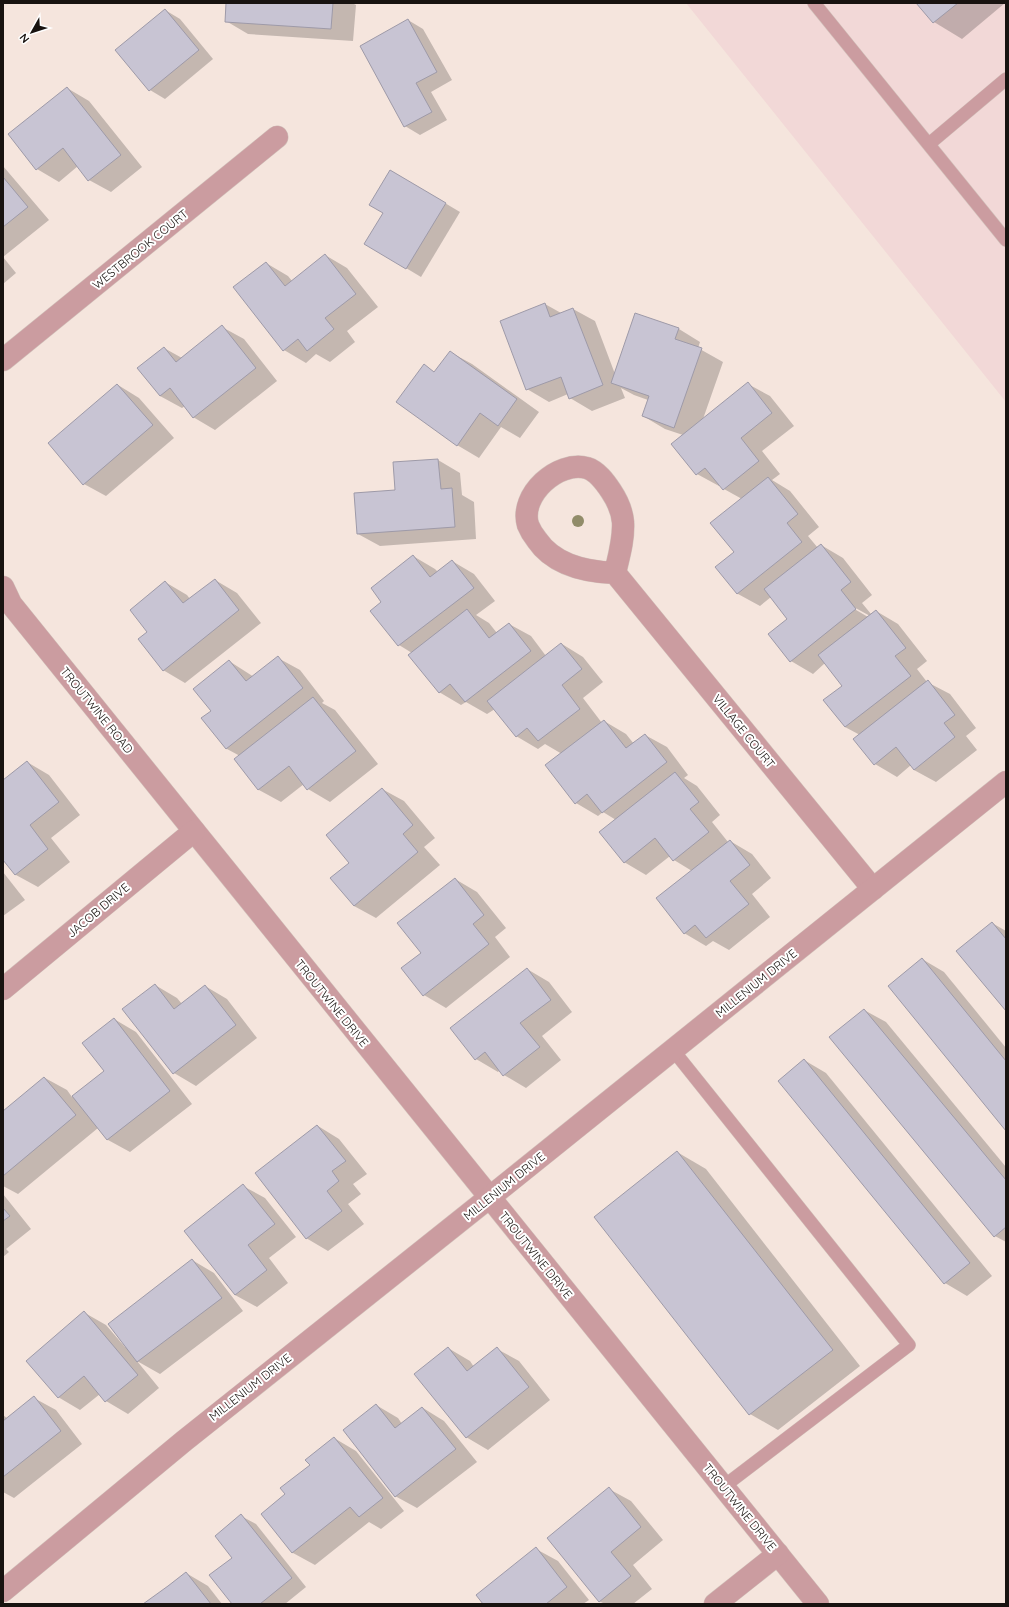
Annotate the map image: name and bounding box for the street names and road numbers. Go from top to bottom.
street label: WESTBROOK COURT [89,206,191,292]
street label: TROUTWINE ROAD [57,664,137,757]
street label: VILLAGE COURT [710,691,778,771]
street label: JACOB DRIVE [64,879,132,940]
street label: MILLENIUM DRIVE [712,945,800,1020]
street label: TROUTWINE DRIVE [292,956,372,1050]
street label: MILLENIUM DRIVE [460,1148,548,1223]
street label: TROUTWINE DRIVE [496,1208,576,1302]
street label: MILLENIUM DRIVE [206,1350,294,1424]
street label: TROUTWINE DRIVE [700,1460,780,1554]

